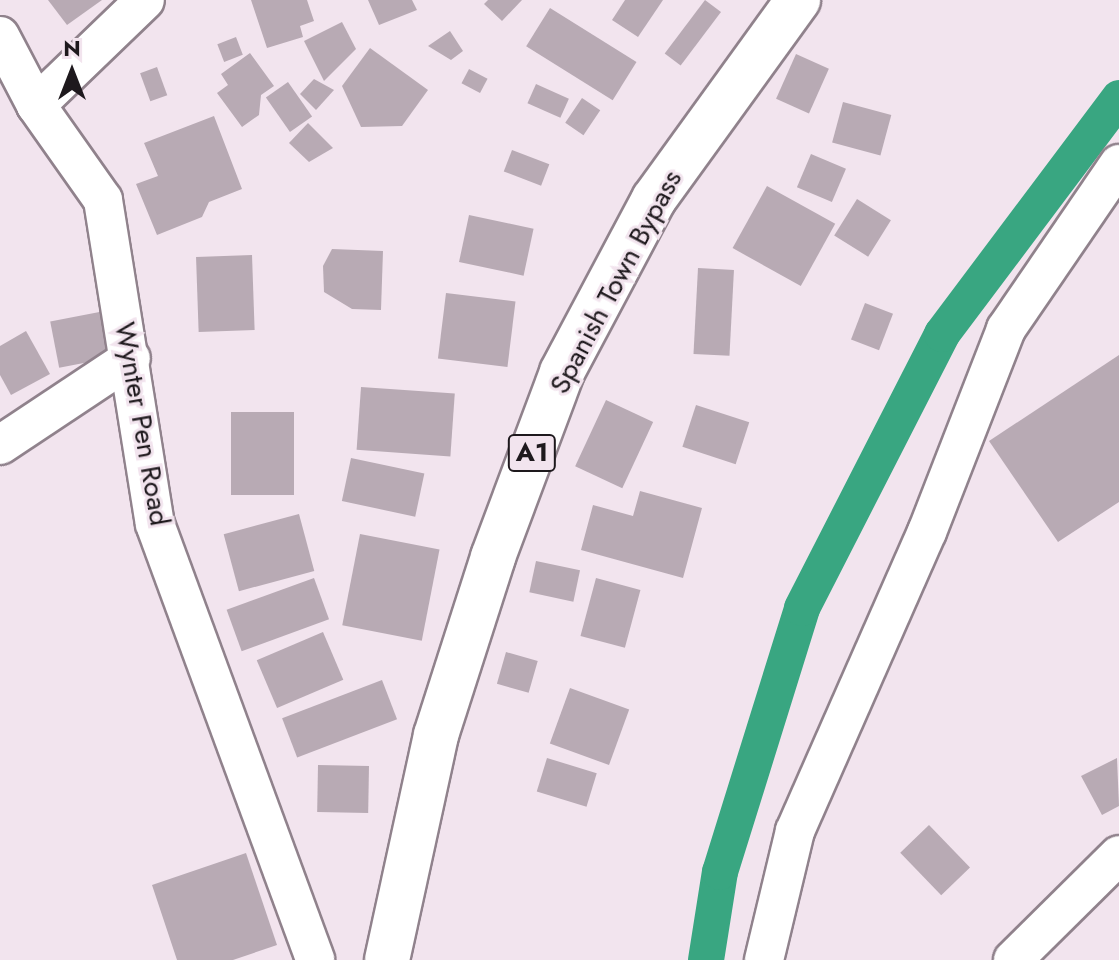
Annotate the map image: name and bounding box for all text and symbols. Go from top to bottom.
north arrow [32,32,112,112]
text: N [63,32,81,64]
street label: Spanish Town Bypass [543,164,689,400]
street label: Wynter Pen Road [108,319,176,529]
road number: A1 [506,431,558,475]

